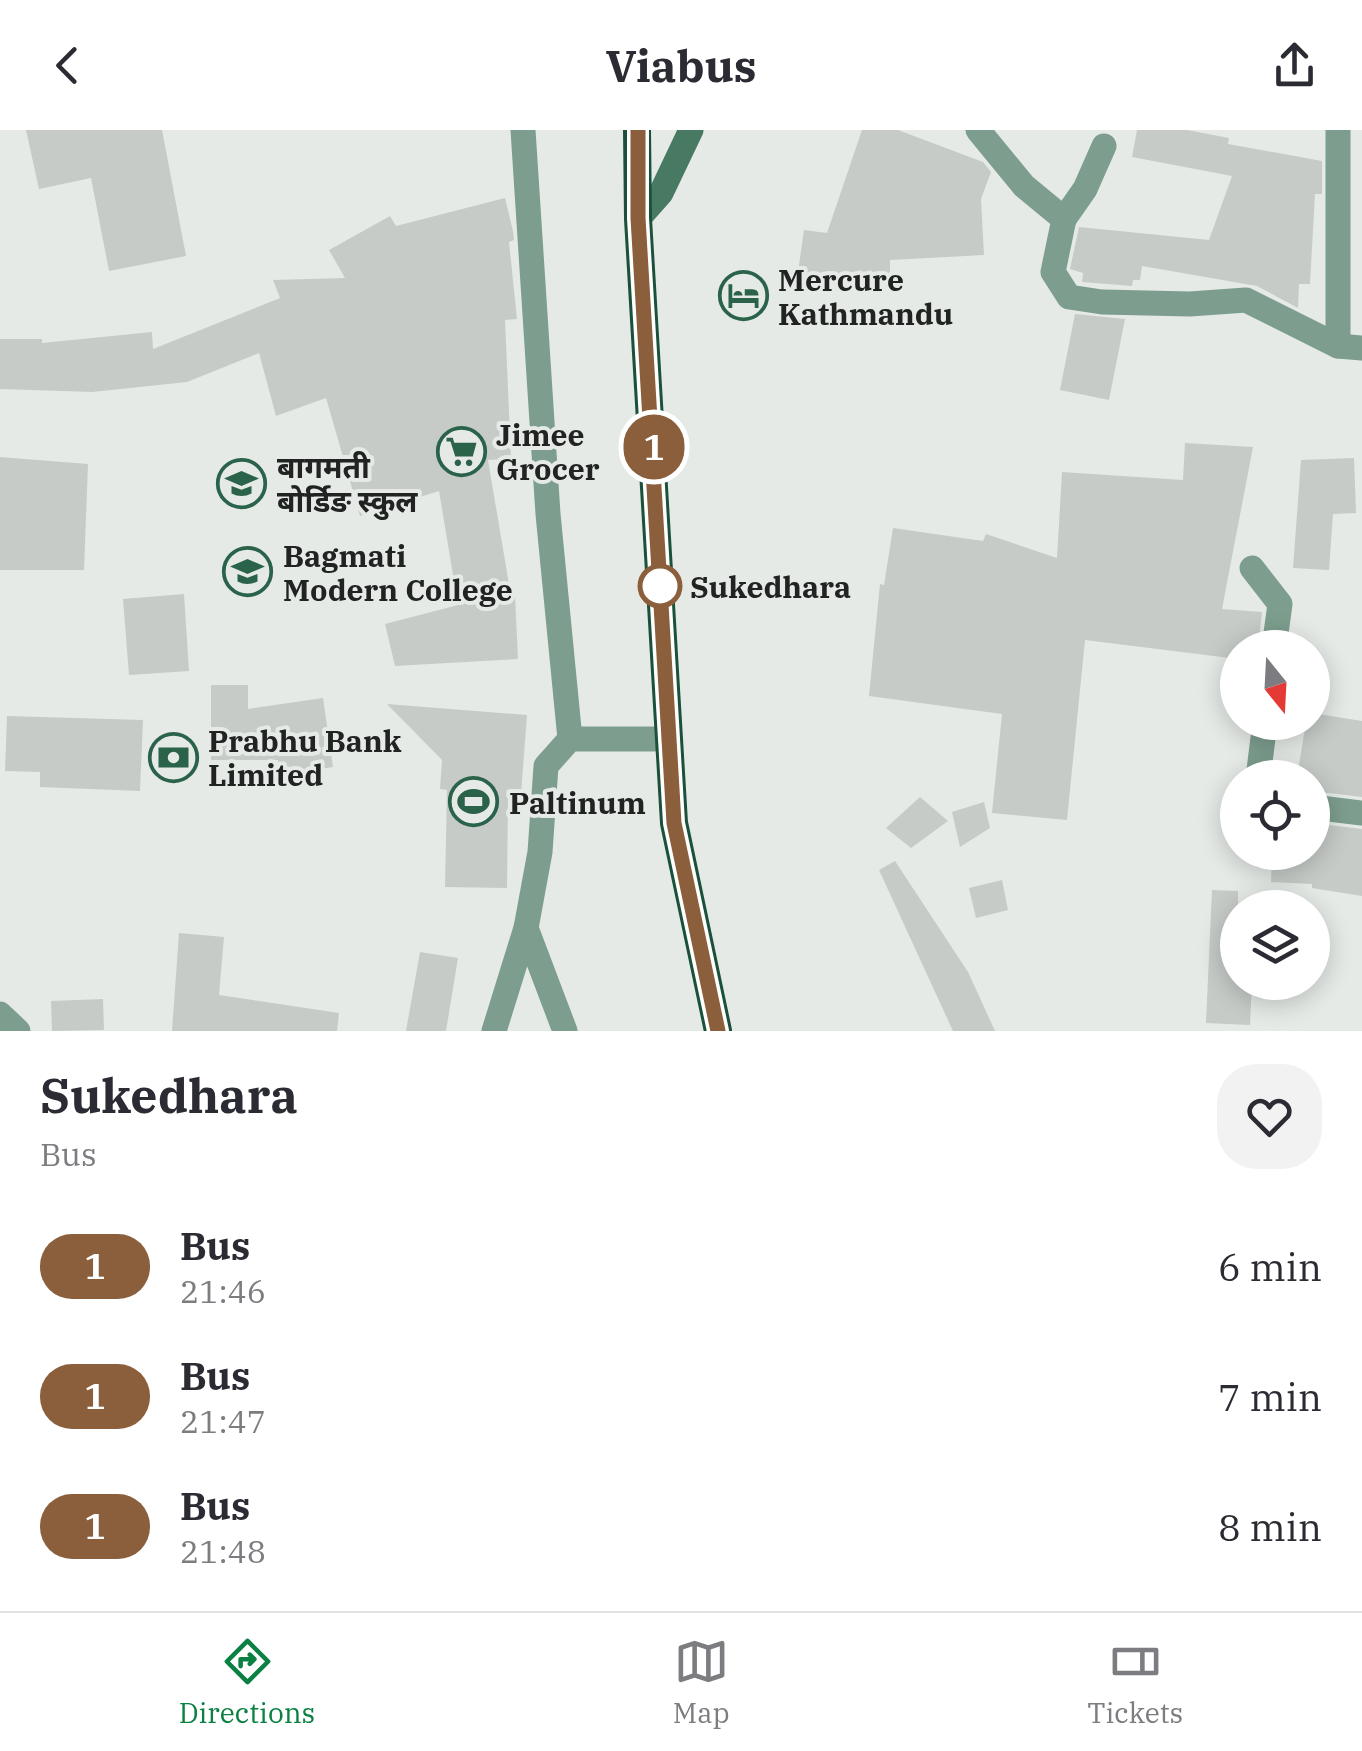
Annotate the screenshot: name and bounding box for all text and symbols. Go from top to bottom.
text: Viabus [605,36,757,94]
icon: back [40,38,95,93]
icon: share [1267,38,1322,93]
place label: Mercure Kathmandu [778,260,953,333]
hotel icon: Mercure Kathmandu [717,270,769,322]
line badge: 1 [622,414,686,480]
place label: Jimee Grocer [496,415,600,488]
text: 1 [643,424,665,470]
supermarket icon: Jimee Grocer [435,425,487,477]
place label: बागमती बोर्डिङ स्कुल [277,447,418,521]
school or university icon: बागमती बोर्डिङ स्कुल [216,457,268,509]
place label: Bagmati Modern College [283,536,513,609]
school or university icon: Bagmati Modern College [222,546,274,598]
marker: Sukedhara [639,565,681,607]
place label: Sukedhara [690,567,851,606]
north arrow [1220,630,1330,740]
map controls [1220,630,1330,1000]
place label: Prabhu Bank Limited [208,721,402,794]
bank icon: Prabhu Bank Limited [147,731,199,783]
button: locate [1220,760,1330,870]
sports icon: Paltinum [448,776,500,828]
place label: Paltinum [509,783,646,822]
button: layers [1220,890,1330,1000]
text: Sukedhara [40,1064,298,1126]
button: heart [1217,1064,1322,1169]
text: Bus [40,1133,97,1175]
text: Bus [180,1221,250,1270]
text: 6 min [1218,1242,1322,1291]
text: 1 [84,1243,106,1289]
text: 21:46 [180,1270,266,1312]
text: Bus [180,1351,250,1400]
text: 7 min [1218,1372,1322,1421]
text: 1 [84,1373,106,1419]
text: 21:47 [180,1400,266,1442]
text: Bus [180,1481,250,1530]
text: 8 min [1218,1502,1322,1551]
text: 1 [84,1503,106,1549]
text: 21:48 [180,1530,266,1572]
tab: Directions [179,1634,315,1731]
tab: Map [673,1634,730,1731]
tab: Tickets [1087,1634,1183,1731]

